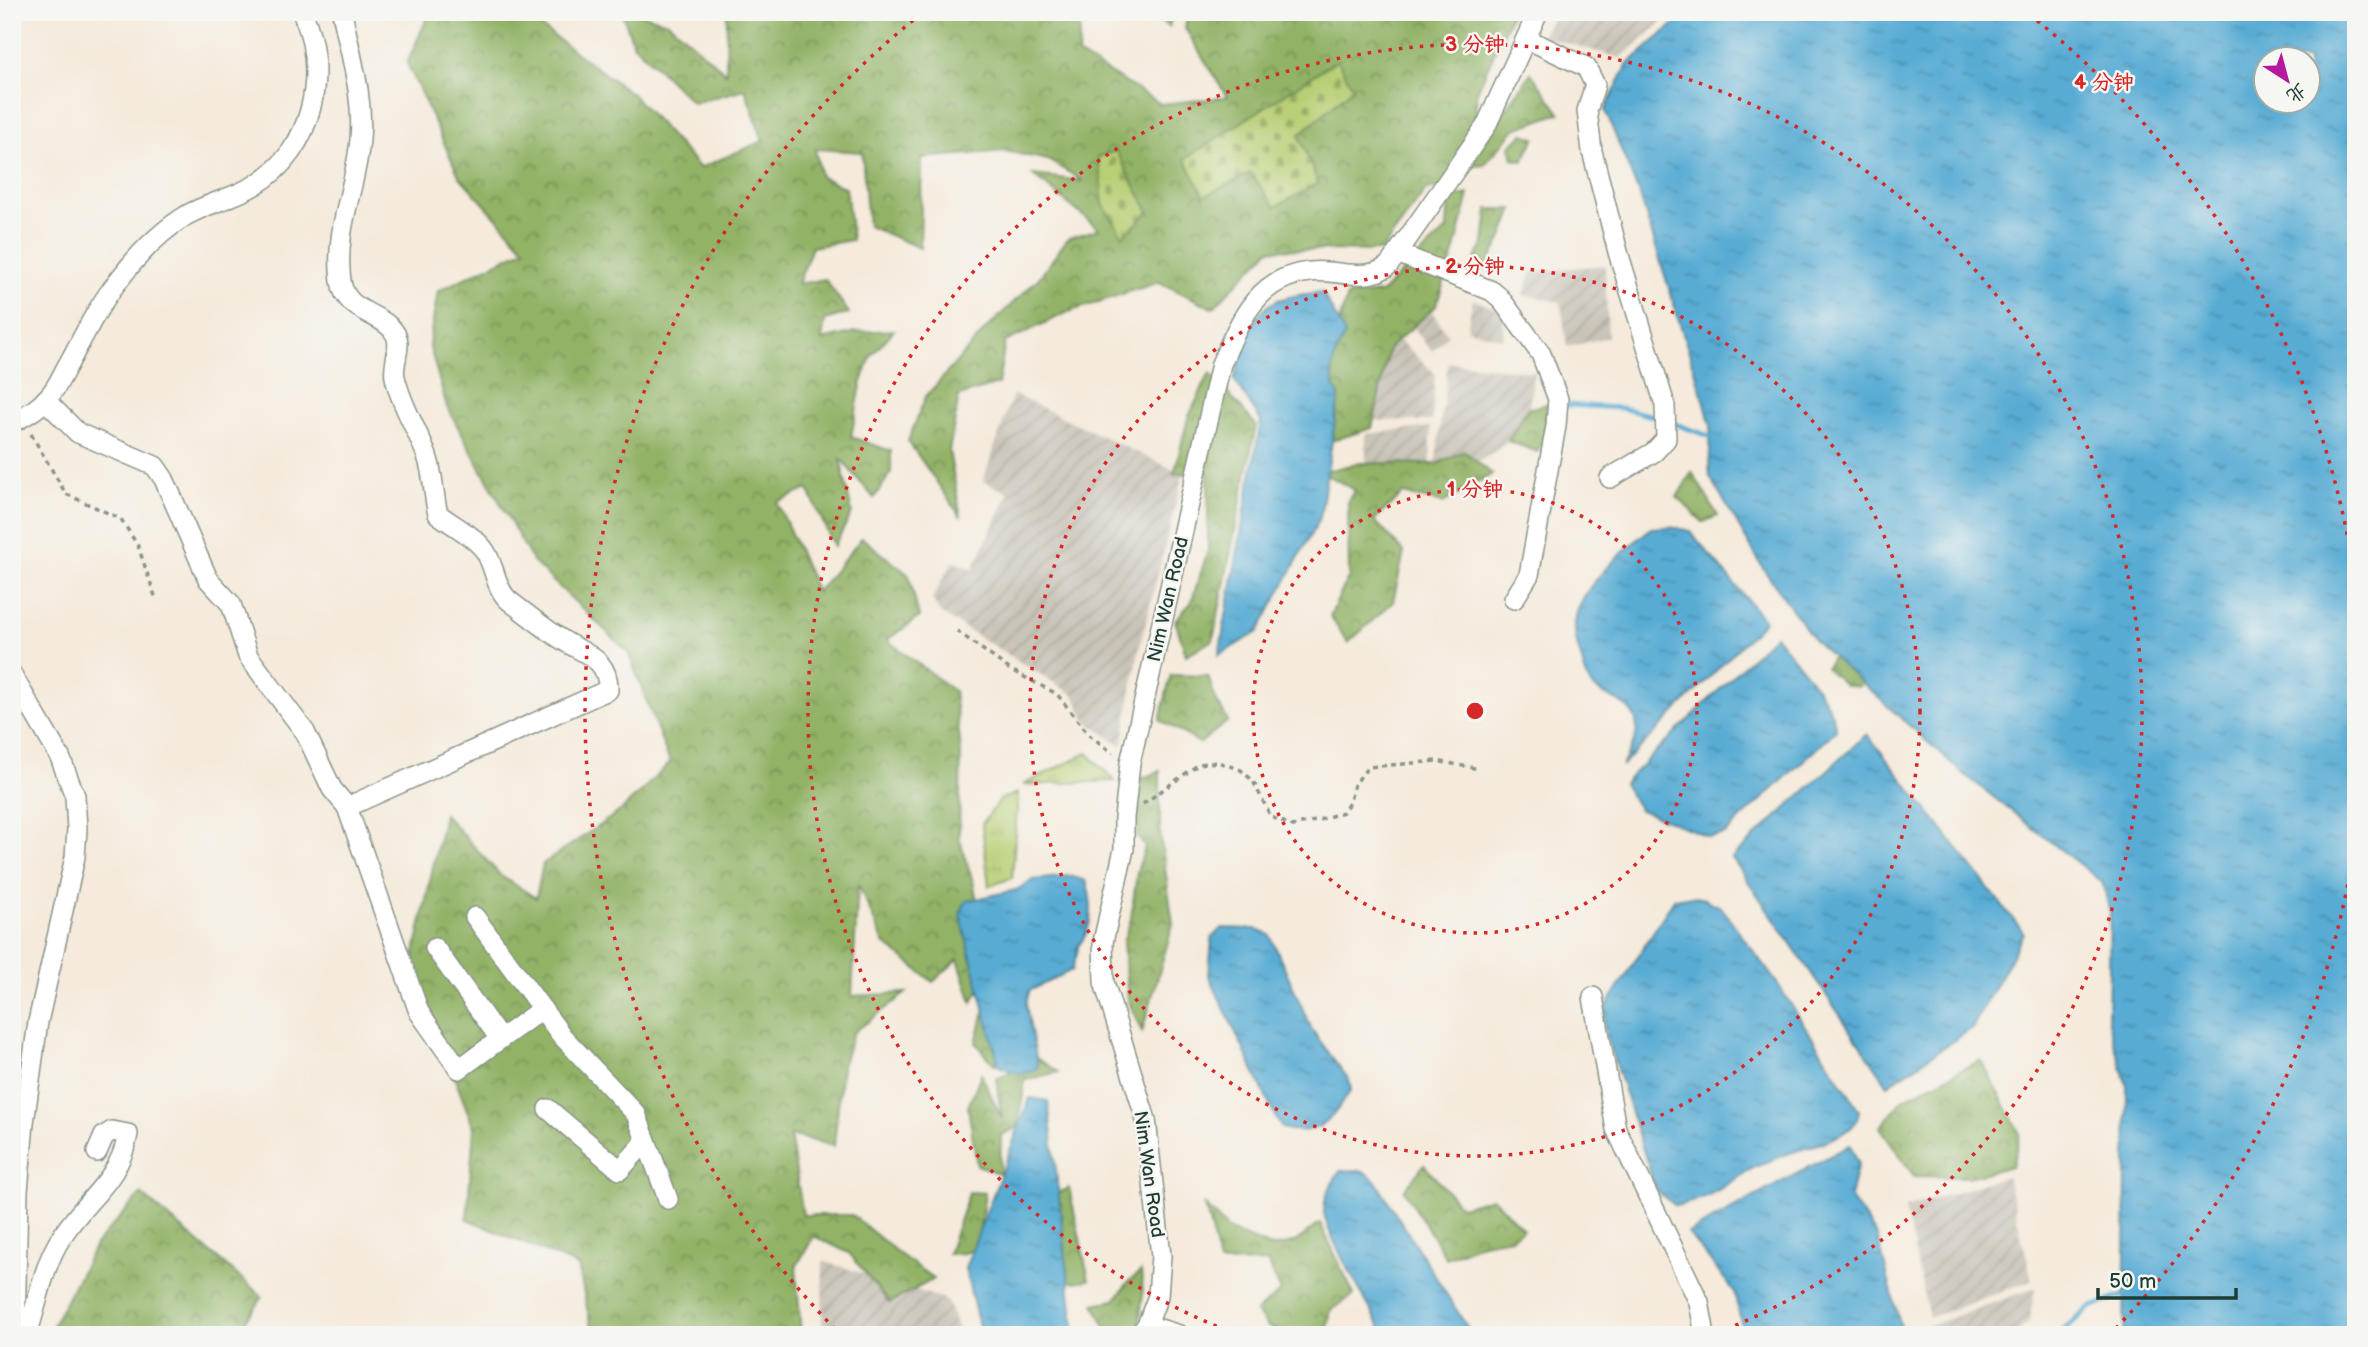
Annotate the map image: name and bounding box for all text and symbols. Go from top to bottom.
text: 3 分钟 [1445,32,1505,57]
north arrow [2252,46,2322,116]
text: 4 分钟 [2074,70,2134,95]
text: 北 [2282,78,2311,107]
text: 2 分钟 [1445,254,1505,279]
text: 1 分钟 [1447,477,1503,502]
street label: Nim Wan Road [1143,535,1194,664]
centre of rings [1463,699,1487,723]
street label: Nim Wan Road [1128,1109,1169,1239]
scale bar [2098,1256,2237,1300]
text: 50 m [2109,1269,2156,1294]

